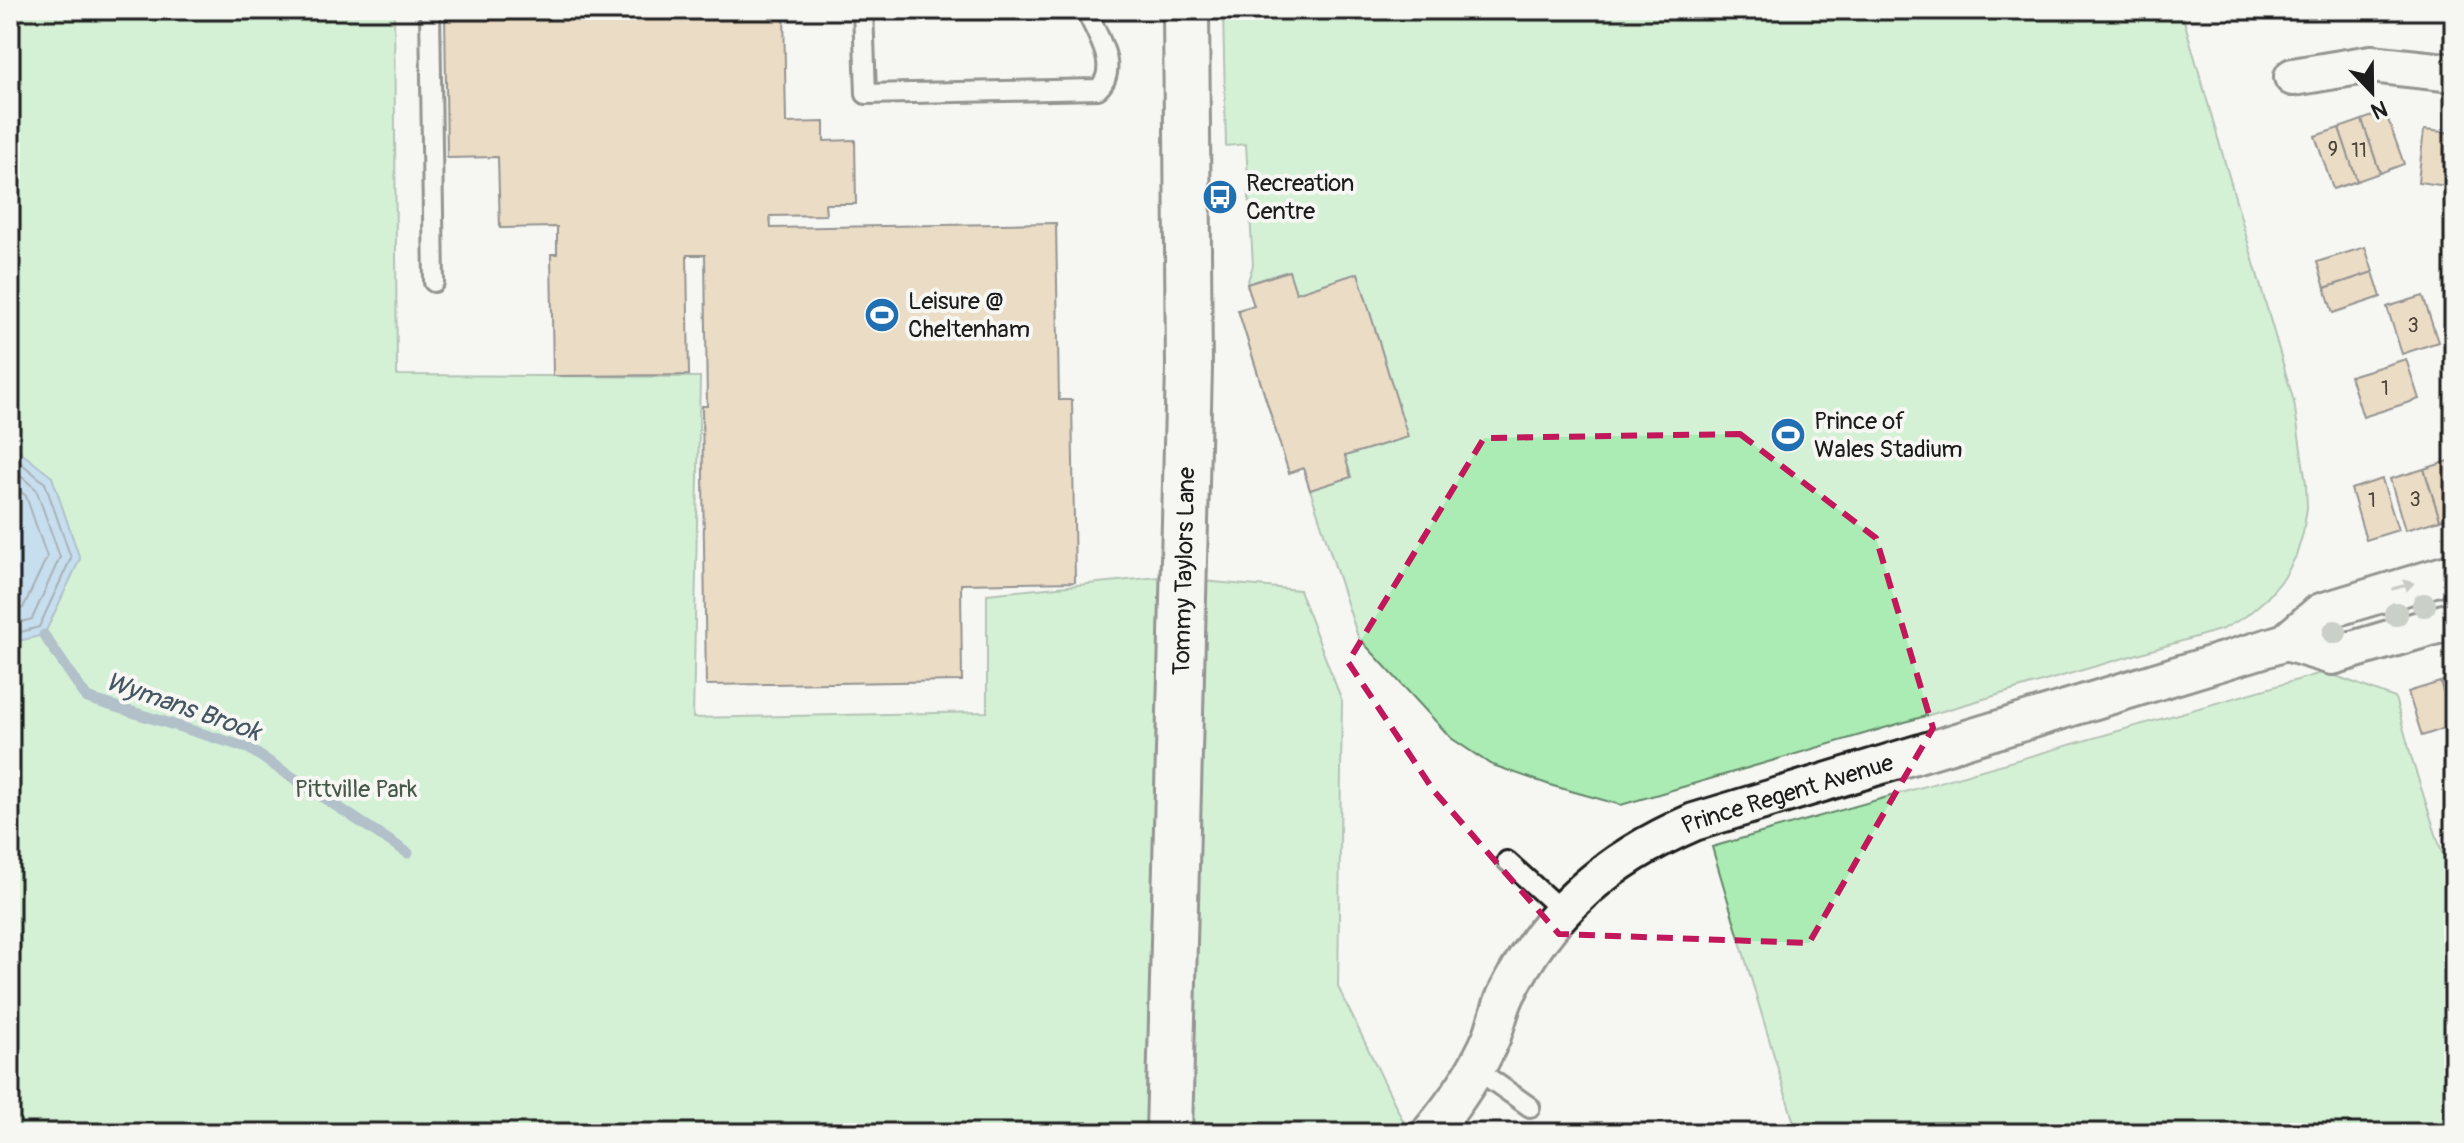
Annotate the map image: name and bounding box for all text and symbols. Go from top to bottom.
north arrow [2332,52,2412,132]
text: N [2367,94,2391,125]
house number: 9 [2328,137,2338,162]
house number: 11 [2351,138,2367,163]
place label: Recreation Centre [1246,169,1354,226]
bus stop icon: Recreation Centre [1201,178,1239,216]
place label: Leisure @ Cheltenham [908,287,1030,344]
sports icon: Leisure @ Cheltenham [863,296,901,334]
house number: 3 [2407,313,2419,338]
house number: 1 [2381,376,2389,401]
place label: Prince of Wales Stadium [1814,407,1963,464]
sports icon: Prince of Wales Stadium [1769,416,1807,454]
street label: Tommy Taylors Lane [1166,466,1201,676]
house number: 3 [2409,487,2421,512]
house number: 1 [2368,488,2376,513]
one-way arrow [2390,580,2415,592]
water label: Wymans Brook [101,666,267,749]
street label: Prince Regent Avenue [1677,748,1897,840]
park label: Pittville Park [295,775,417,804]

